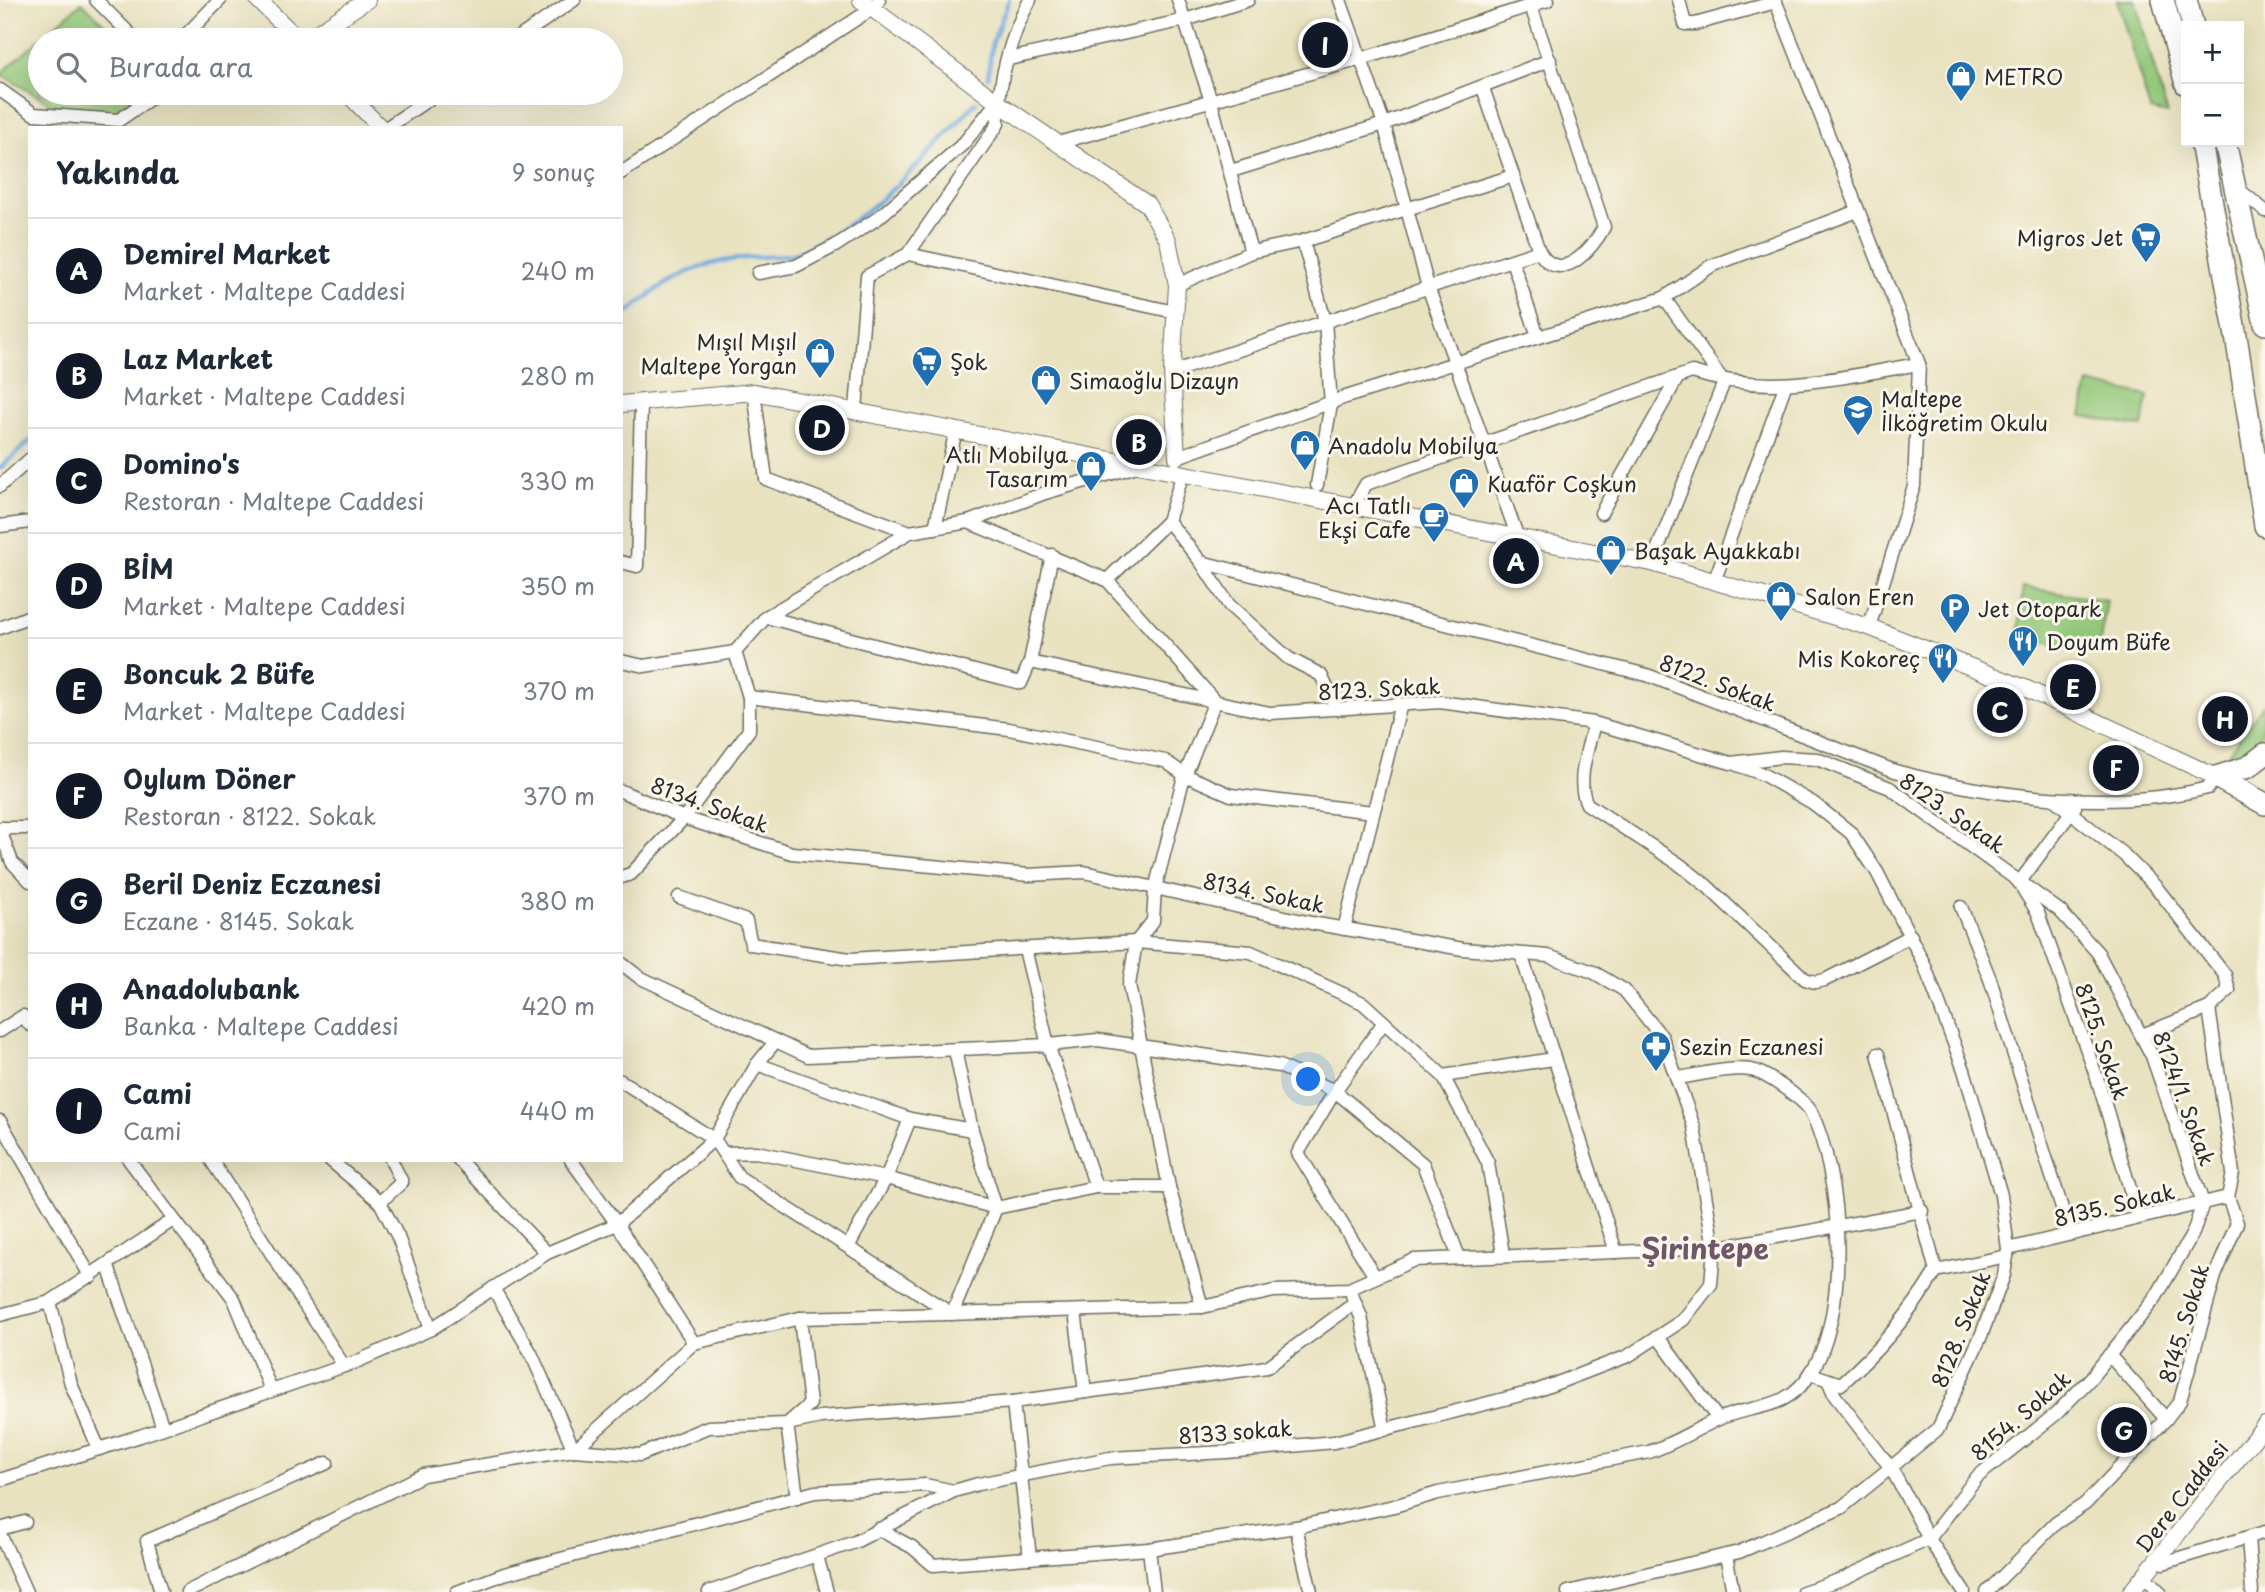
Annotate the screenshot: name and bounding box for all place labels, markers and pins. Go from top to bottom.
pin: I [1302,19,1348,71]
shop icon: METRO [1944,59,1978,103]
place label: METRO [1984,60,2063,92]
supermarket icon: Migros Jet [2129,220,2163,264]
place label: Migros Jet [2017,221,2123,253]
place label: Mışıl Mışıl Maltepe Yorgan [640,325,797,381]
shop icon: Mışıl Mışıl Maltepe Yorgan [803,336,837,380]
supermarket icon: Şok [910,344,944,388]
place label: Şok [950,345,988,377]
shop icon: Simaoğlu Dizayn [1029,363,1063,407]
place label: Simaoğlu Dizayn [1069,364,1239,396]
place label: Maltepe İlköğretim Okulu [1881,382,2048,438]
school or university icon: Maltepe İlköğretim Okulu [1841,393,1875,437]
pin: D [799,402,845,454]
pin: B [1116,416,1162,468]
shop icon: Anadolu Mobilya [1288,428,1322,472]
place label: Anadolu Mobilya [1328,429,1498,461]
place label: Atlı Mobilya Tasarım [946,438,1068,494]
shop icon: Atlı Mobilya Tasarım [1074,449,1108,493]
shop icon: Kuaför Coşkun [1447,466,1481,510]
place label: Kuaför Coşkun [1487,467,1637,499]
place label: Acı Tatlı Ekşi Cafe [1318,489,1411,545]
cafe icon: Acı Tatlı Ekşi Cafe [1417,500,1451,544]
shop icon: Başak Ayakkabı [1594,533,1628,577]
place label: Başak Ayakkabı [1634,534,1800,566]
pin: A [1493,535,1539,587]
shop icon: Salon Eren [1764,579,1798,623]
place label: Salon Eren [1804,580,1914,612]
parking icon: Jet Otopark [1938,591,1972,635]
place label: Jet Otopark [1978,592,2102,624]
restaurant icon: Doyum Büfe [2006,624,2040,668]
place label: Doyum Büfe [2046,625,2171,657]
restaurant icon: Mis Kokoreç [1926,641,1960,685]
place label: Mis Kokoreç [1798,642,1920,674]
pin: E [2050,661,2096,713]
pin: C [1977,684,2023,736]
pin: H [2202,693,2248,745]
pin: F [2093,742,2139,794]
pharmacy icon: Sezin Eczanesi [1639,1029,1673,1073]
place label: Sezin Eczanesi [1679,1030,1824,1062]
pin: G [2101,1404,2147,1456]

